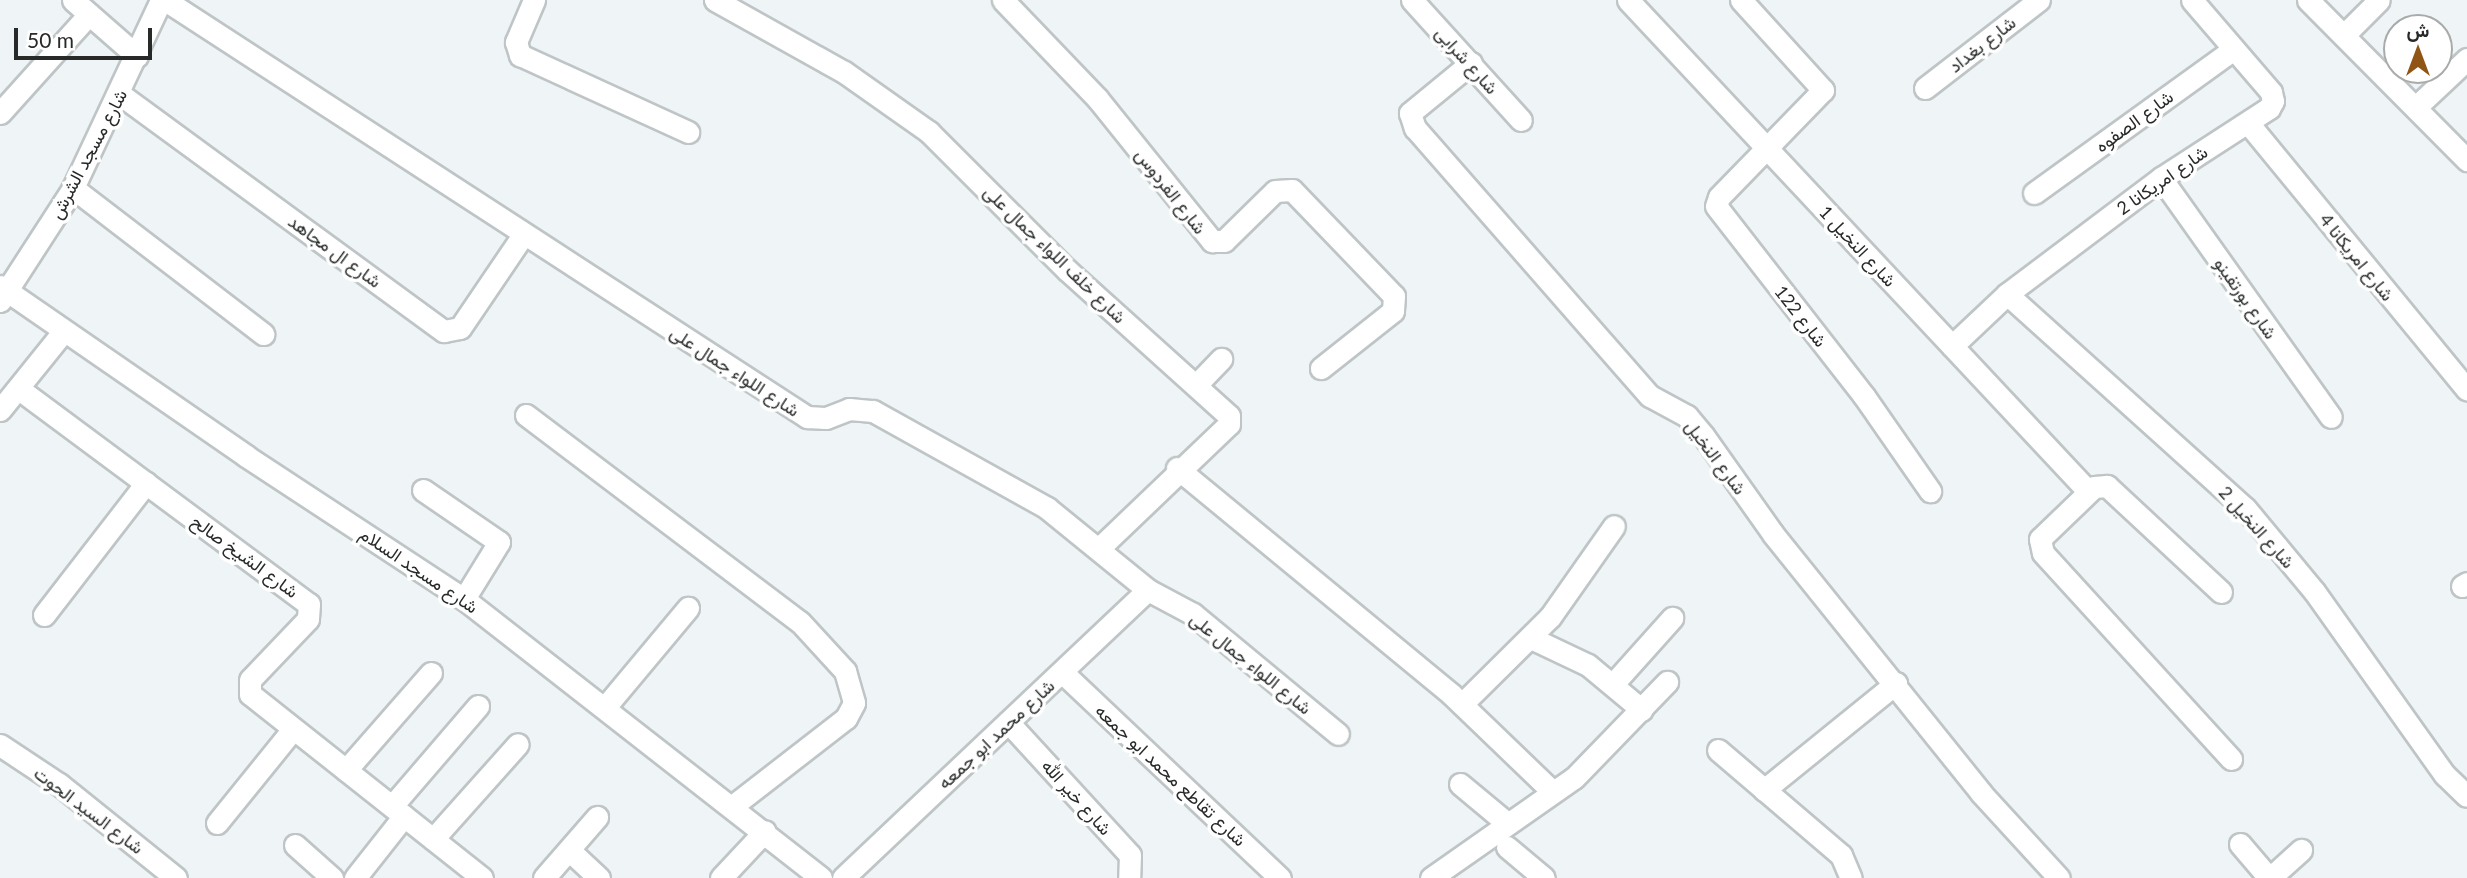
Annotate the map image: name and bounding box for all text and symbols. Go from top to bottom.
street label: شارع بغداد [1944,11,2020,77]
scale bar [18,14,156,58]
north arrow [2383,14,2453,84]
text: ش [2407,18,2429,41]
street label: شارع شرابى [1431,22,1503,98]
text: 50 m [27,27,74,52]
street label: شارع مسجد الشرش [45,86,131,222]
street label: شارع الصفوه [2091,86,2177,156]
street label: شارع امريكانا 2 [2112,141,2212,219]
street label: شارع الفردوس [1131,144,1211,238]
street label: شارع خلف اللواء جمال على [979,181,1131,327]
street label: شارع النخيل 1 [1815,201,1901,291]
street label: شارع امريكانا 4 [2315,209,2399,305]
street label: شارع ال مجاهد [284,210,386,292]
street label: شارع بورتفينو [2210,253,2282,343]
street label: شارع 122 [1770,281,1832,351]
street label: شارع اللواء جمال على [666,321,804,421]
street label: شارع النخيل [1681,415,1751,499]
street label: شارع النخيل 2 [2215,482,2299,572]
street label: شارع الشيخ صالح [187,510,303,602]
street label: شارع مسجد السلام [356,522,482,618]
street label: شارع اللواء جمال على [1186,607,1316,719]
street label: شارع محمد ابو جمعه [933,675,1059,793]
street label: شارع تقاطع محمد ابو جمعه [1091,700,1251,850]
street label: شارع خير الله [1037,755,1117,839]
street label: شارع السيد الحوت [30,762,148,858]

